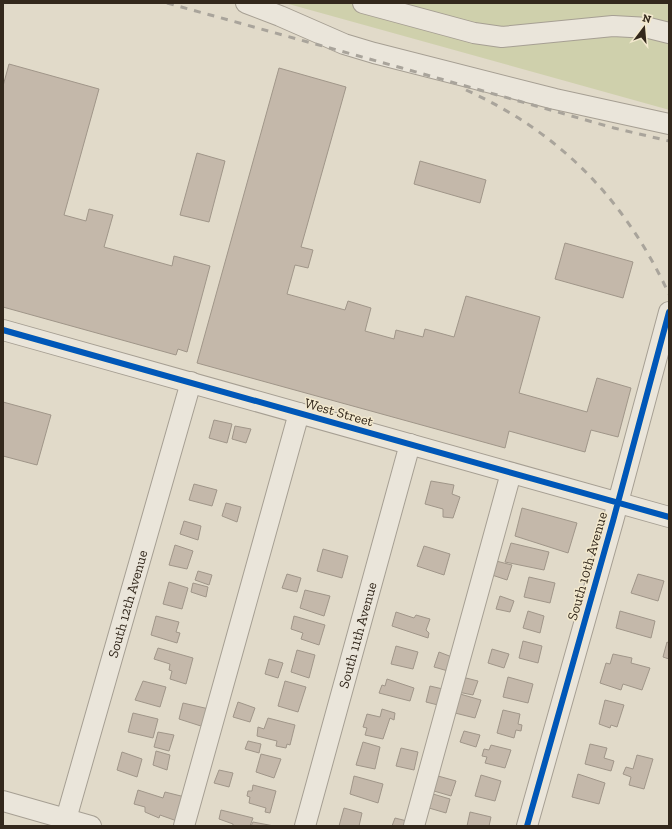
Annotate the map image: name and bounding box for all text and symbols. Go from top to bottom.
north arrow [624,8,664,48]
text: N [641,11,653,26]
street label: West Street [303,395,376,431]
street label: South 10th Avenue [564,510,611,622]
street label: South 12th Avenue [105,548,152,660]
street label: South 11th Avenue [335,580,381,690]

